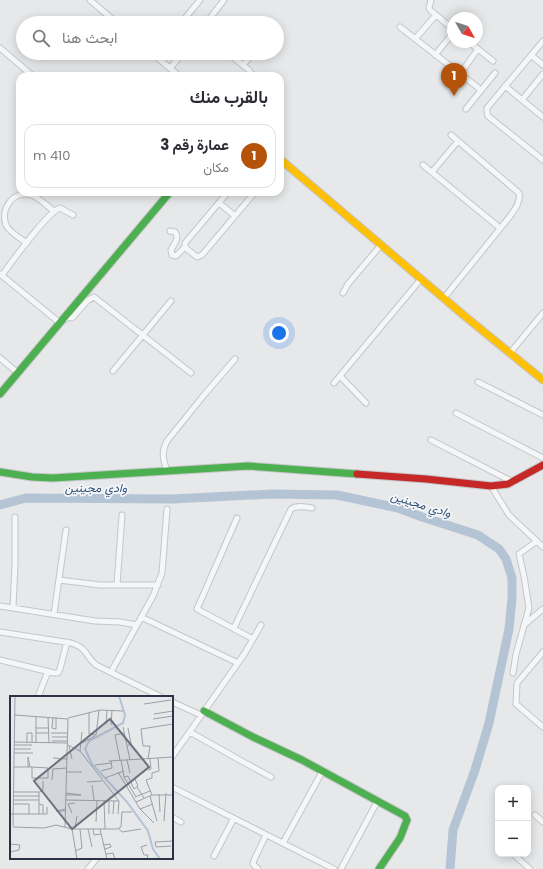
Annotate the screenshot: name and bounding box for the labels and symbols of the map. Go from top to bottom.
north arrow [447,12,483,48]
pin: 1 [441,63,467,96]
your location [269,323,289,343]
water label: وادي مجينين [65,479,128,498]
water label: وادي مجينين [388,487,454,523]
inset map [10,696,173,859]

